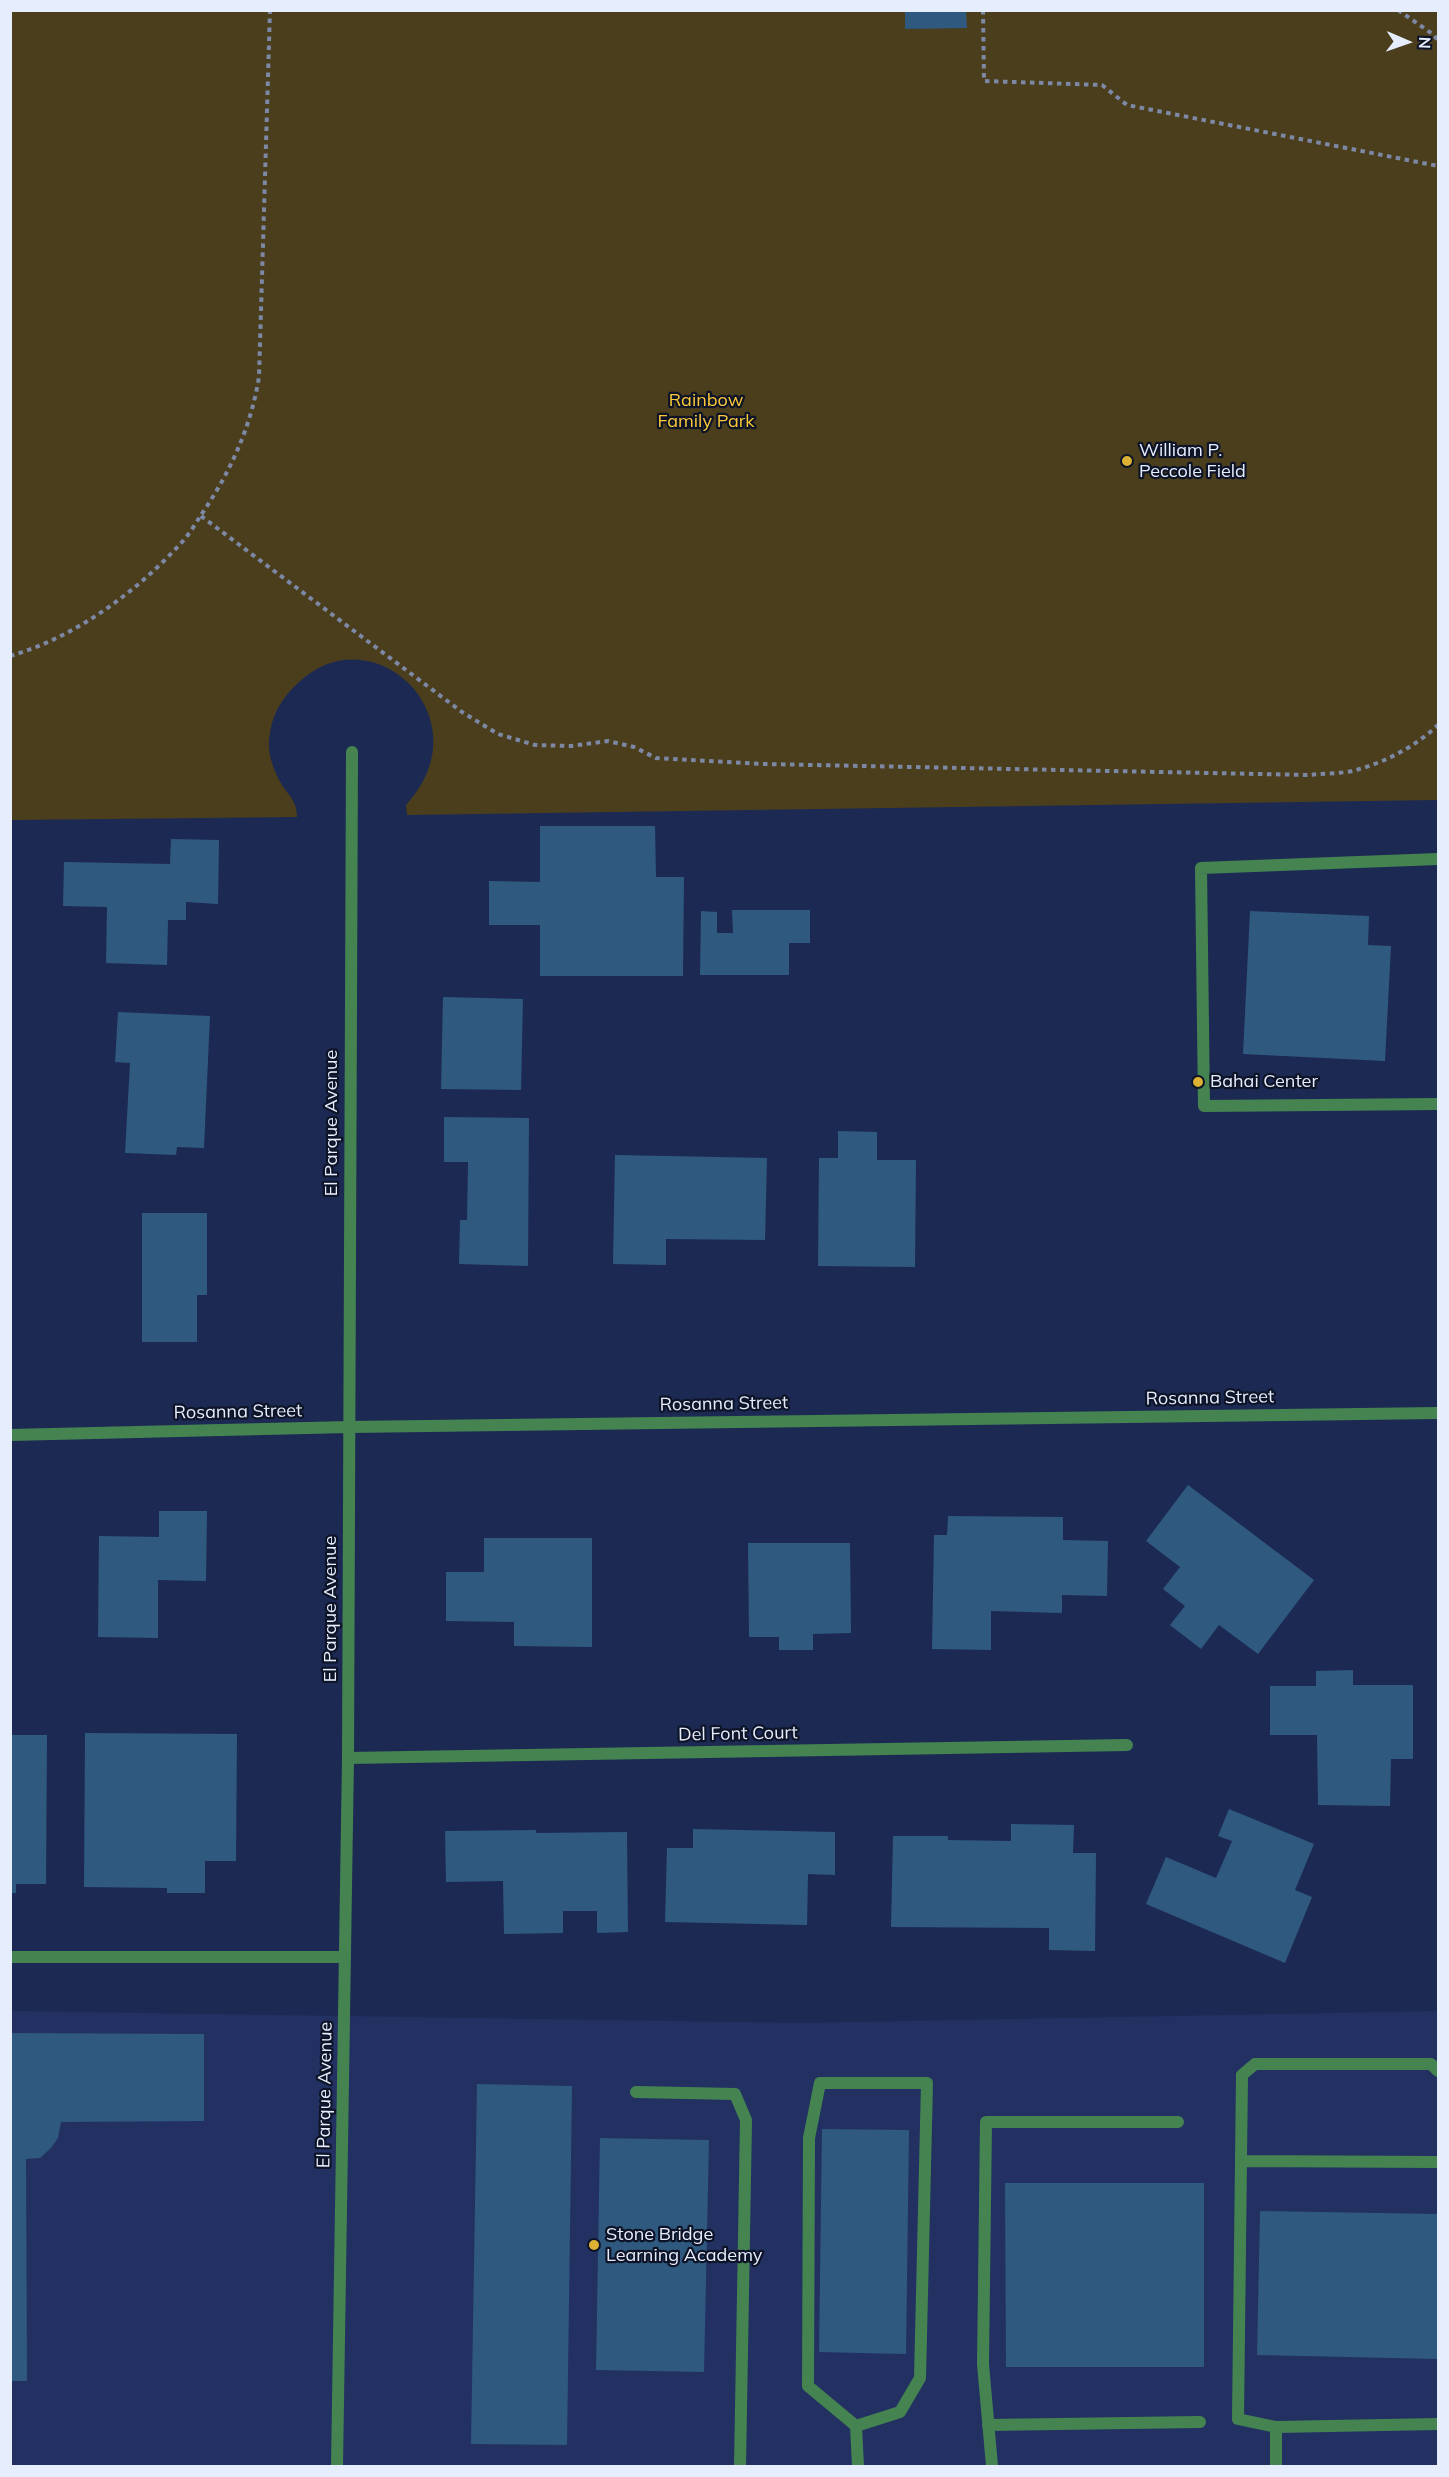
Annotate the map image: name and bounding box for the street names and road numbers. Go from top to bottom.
street label: El Parque Avenue [321,1050,343,1196]
street label: Rosanna Street [1146,1386,1274,1410]
street label: Rosanna Street [660,1392,788,1416]
street label: Rosanna Street [174,1400,302,1424]
street label: El Parque Avenue [320,1536,342,1682]
street label: Del Font Court [678,1722,798,1746]
street label: El Parque Avenue [313,2022,337,2168]

